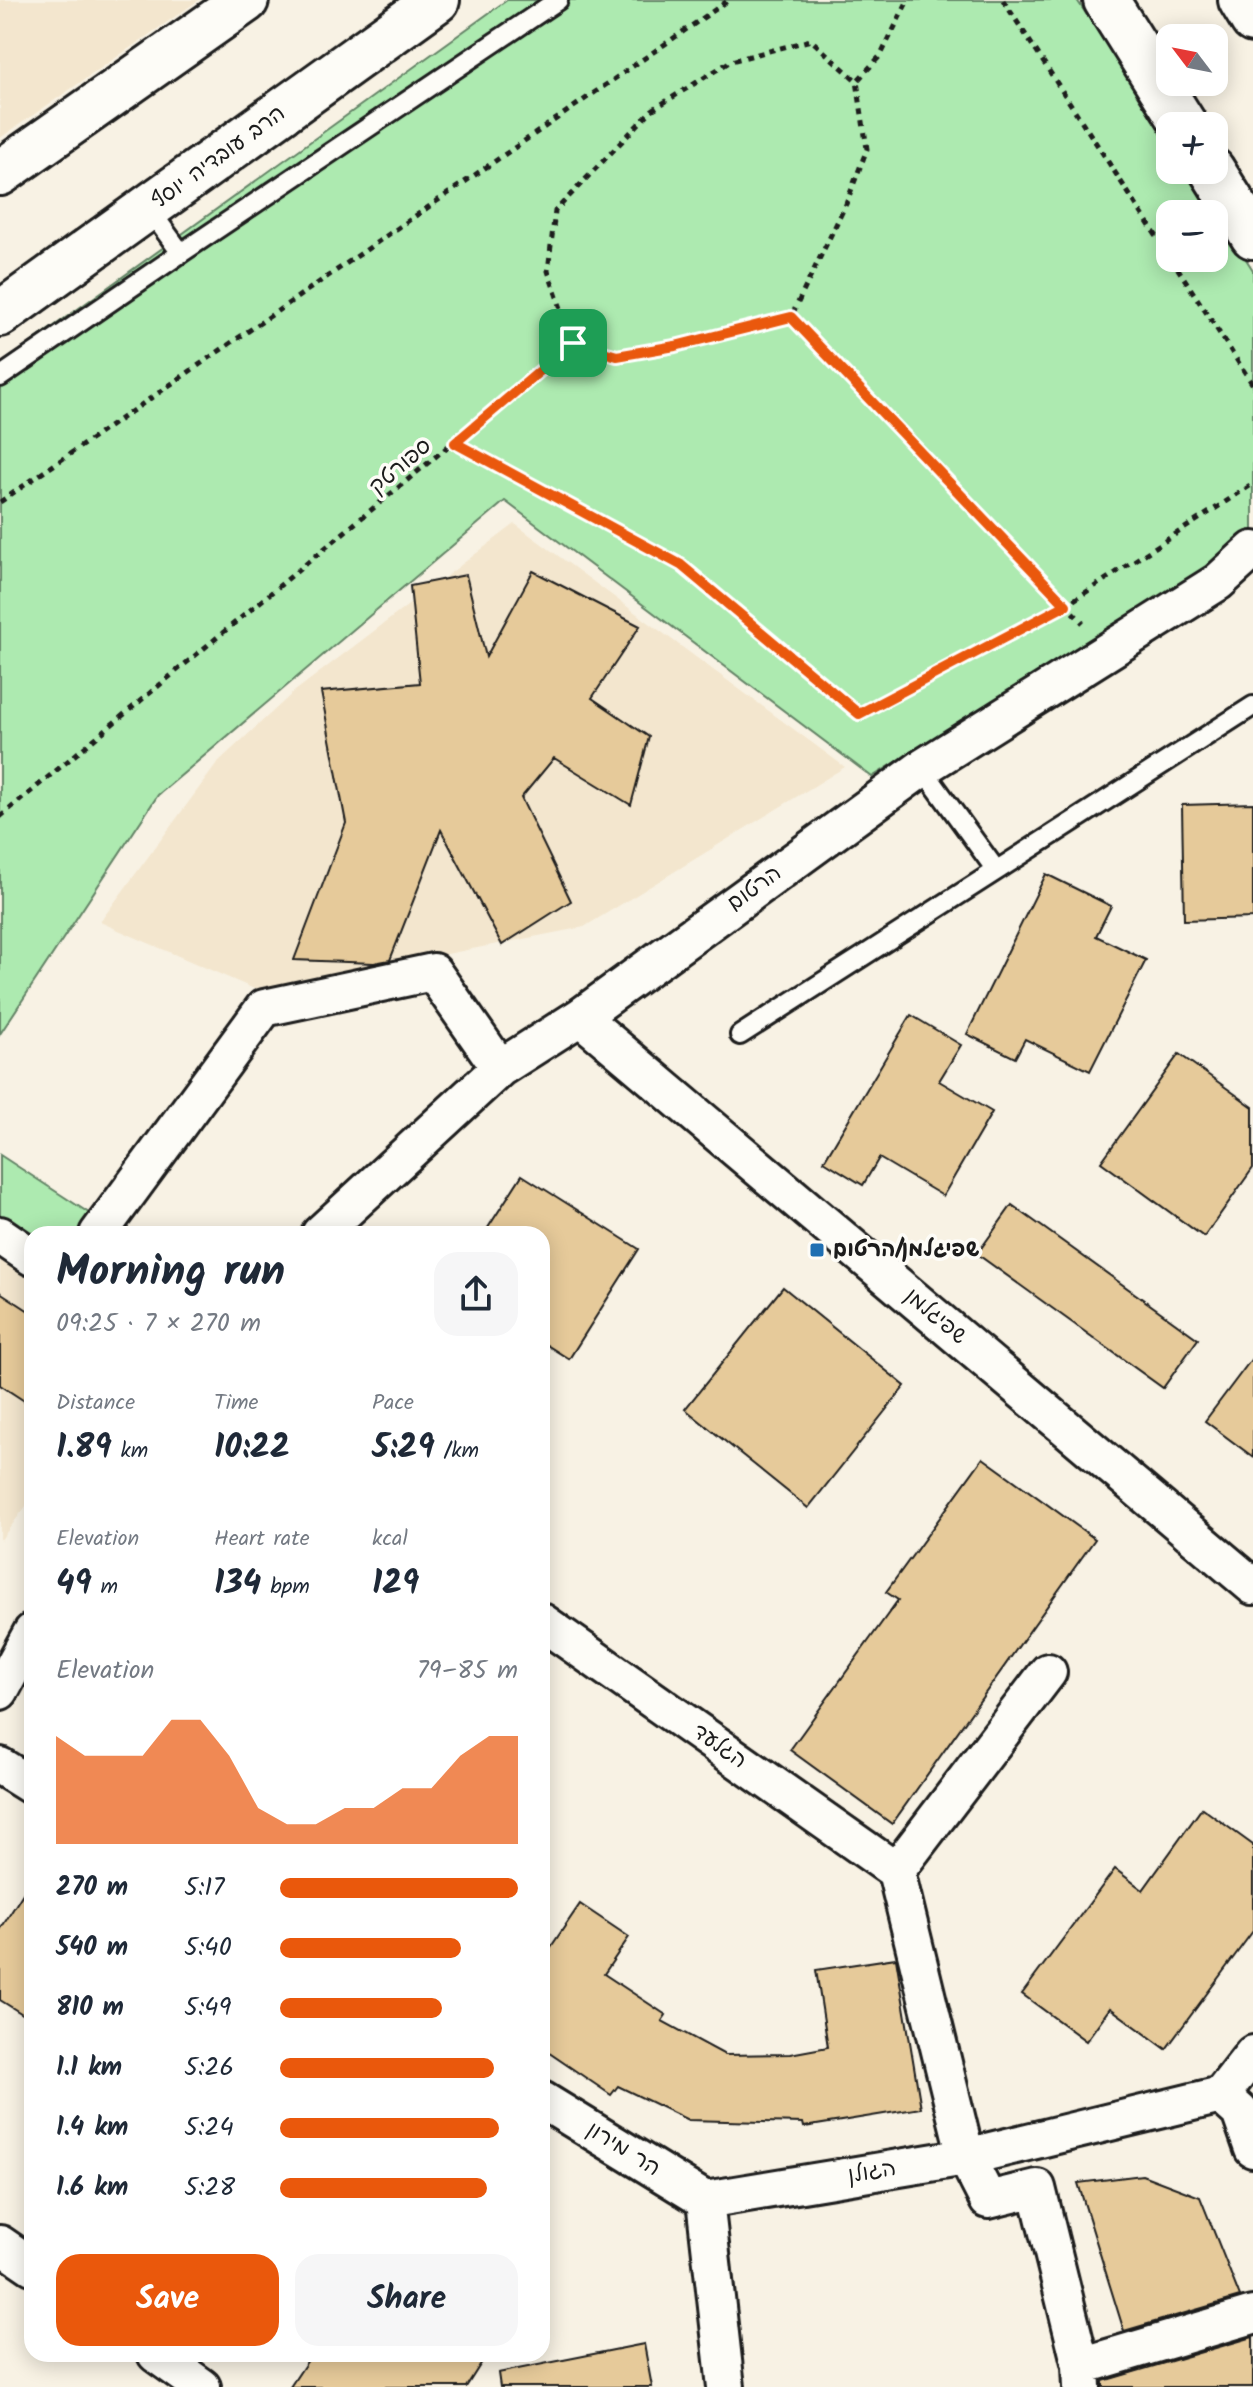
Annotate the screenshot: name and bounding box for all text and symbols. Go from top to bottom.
north arrow [1156,24,1228,96]
map controls [1156,24,1228,272]
street label: הרב עובדיה יוסף [145,97,293,219]
button: + [1156,112,1228,184]
button: − [1156,200,1228,272]
pin [539,309,607,377]
icon: arrive [551,321,595,365]
street label: ספורטק [362,430,440,504]
street label: הרטום [720,857,790,921]
place label: שפיגלמן/הרטום [833,1233,980,1268]
text: Morning run [56,1238,285,1308]
marker: שפיגלמן/הרטום [808,1241,826,1259]
button: share [434,1252,518,1336]
street label: שפיגלמן [896,1280,974,1354]
text: 09:25 · 7 × 270 m [56,1303,261,1345]
text: Distance [56,1386,135,1421]
text: Time [214,1386,258,1421]
text: Pace [372,1386,414,1421]
text: 1.89 [56,1421,112,1475]
text: 10:22 [214,1421,290,1475]
text: 5:29 [372,1421,435,1475]
text: km [112,1434,148,1469]
text: /km [435,1434,479,1469]
text: Elevation [56,1522,139,1557]
text: Heart rate [214,1522,310,1557]
text: kcal [372,1522,408,1557]
text: 49 [56,1557,92,1611]
text: 134 [214,1557,261,1611]
text: 129 [372,1557,419,1611]
text: m [92,1570,118,1605]
text: bpm [261,1570,310,1605]
text: Elevation [56,1650,154,1692]
text: 79–85 m [417,1650,518,1692]
street label: הגלעד [684,1715,754,1779]
text: 270 m [56,1867,128,1909]
text: 5:17 [184,1867,225,1909]
text: 540 m [56,1927,128,1969]
text: 5:40 [184,1927,232,1969]
text: 810 m [56,1987,124,2029]
text: 5:49 [184,1987,231,2029]
text: 1.1 km [56,2047,122,2089]
text: 5:26 [184,2047,234,2089]
text: 1.4 km [56,2107,128,2149]
text: 5:24 [184,2107,234,2149]
street label: הר מירון [579,2114,667,2186]
street label: הגולן [845,2152,899,2194]
text: 1.6 km [56,2167,128,2209]
text: 5:28 [184,2167,235,2209]
button: Save [56,2254,279,2346]
button: Share [295,2254,518,2346]

